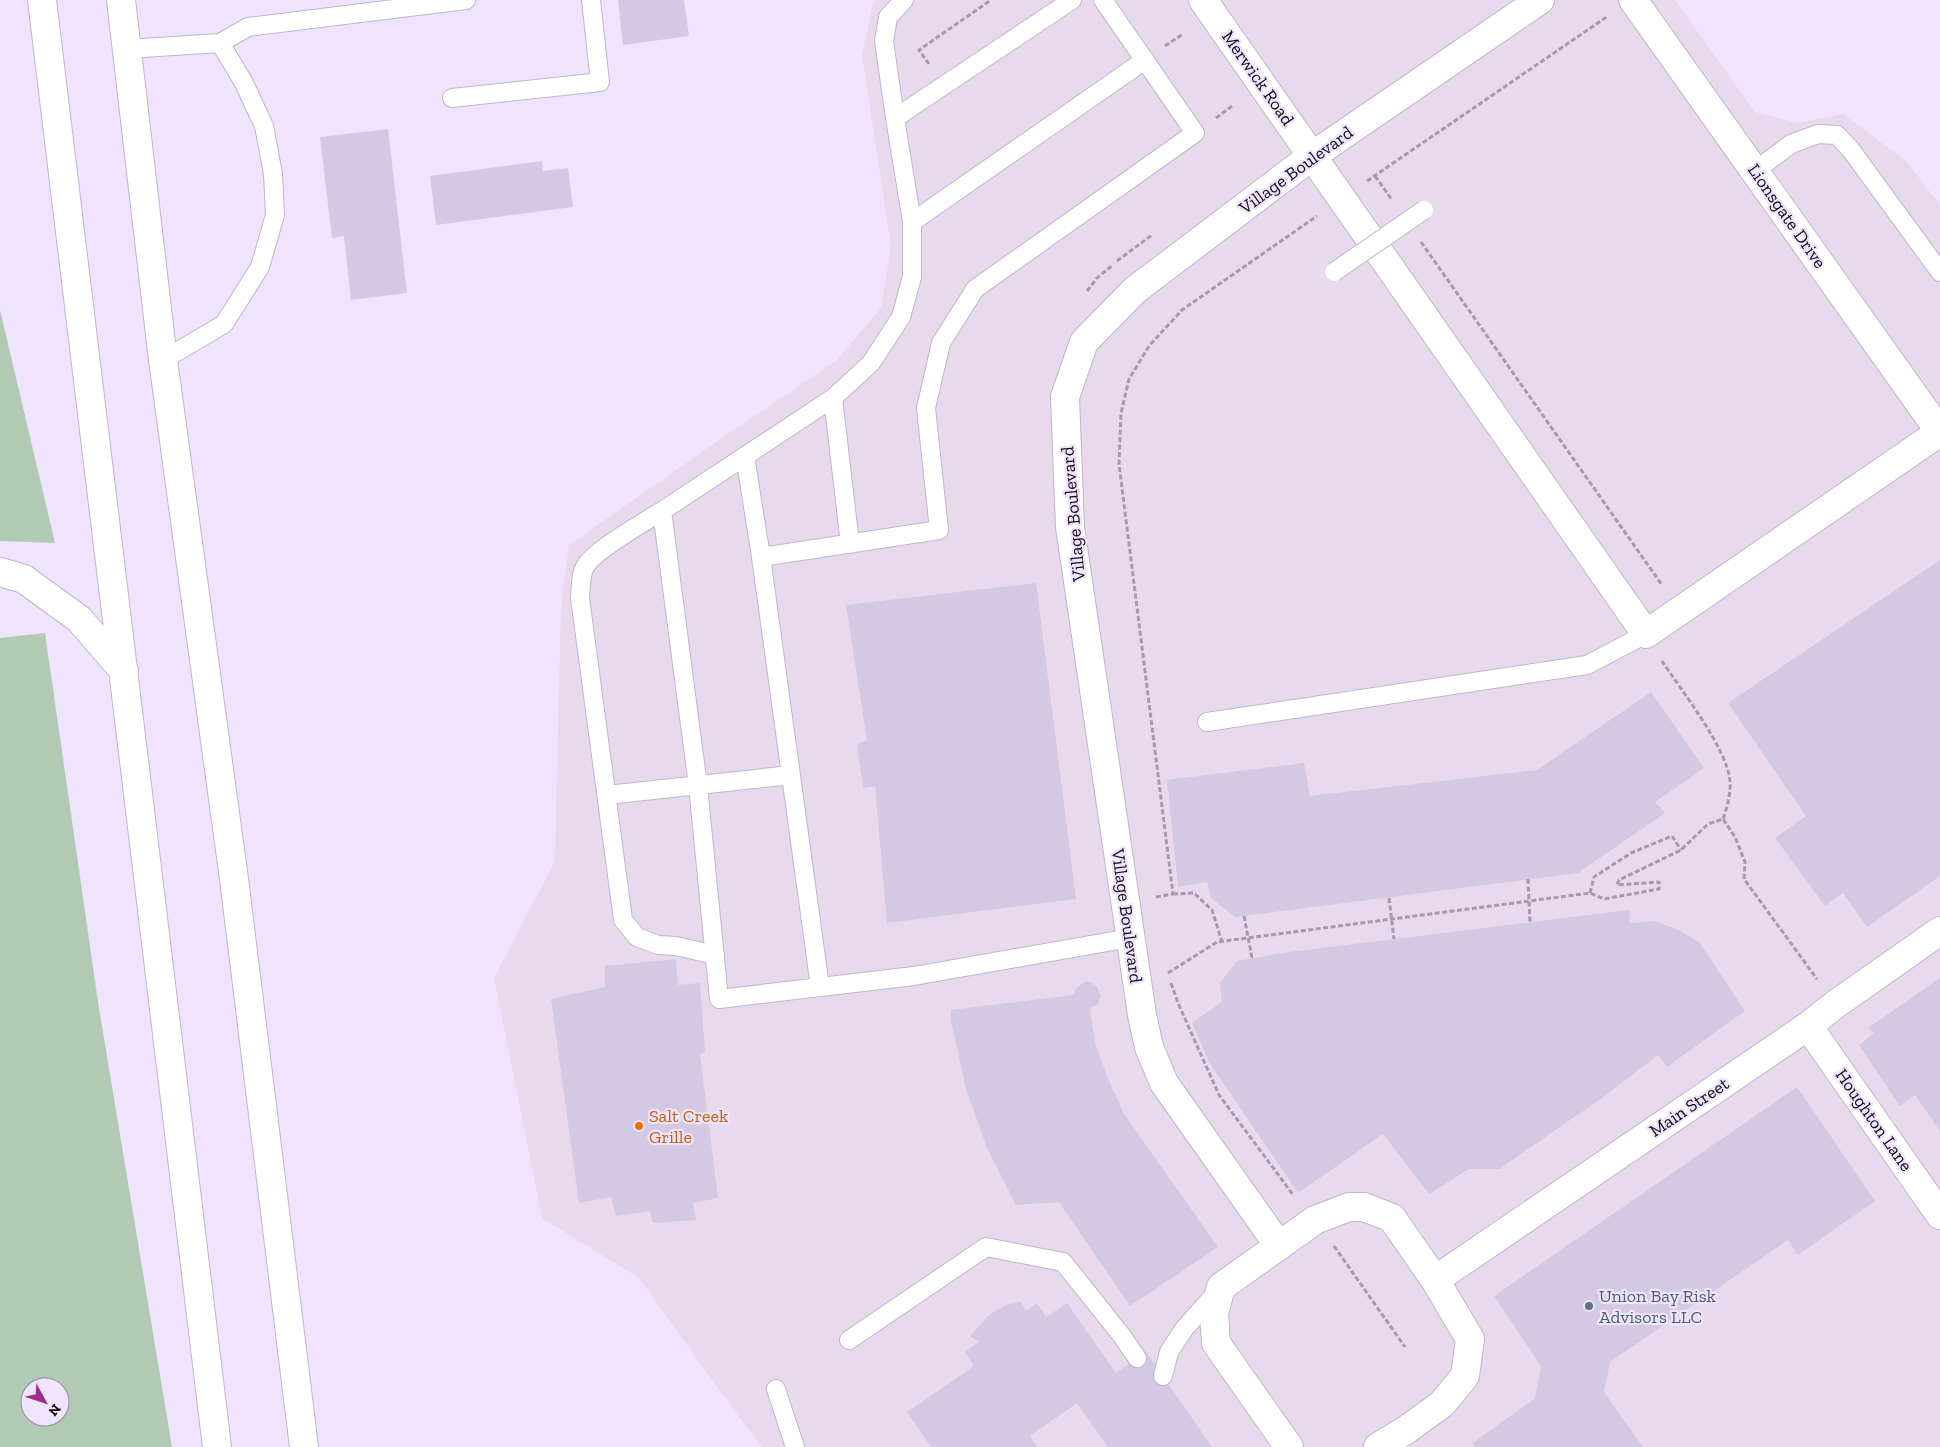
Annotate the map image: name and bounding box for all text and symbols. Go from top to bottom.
street label: Merwick Road [1217,26,1299,130]
street label: Village Boulevard [1234,121,1357,219]
street label: Lionsgate Drive [1743,160,1831,272]
street label: Village Boulevard [1056,445,1090,583]
street label: Village Boulevard [1107,846,1147,985]
street label: Houghton Lane [1831,1065,1917,1175]
street label: Main Street [1645,1072,1733,1142]
place label: Salt Creek Grille [649,1105,729,1148]
marker: Salt Creek Grille [633,1120,645,1132]
place label: Union Bay Risk Advisors LLC [1599,1285,1717,1328]
marker: Union Bay Risk Advisors LLC [1583,1300,1595,1312]
north arrow [20,1377,70,1427]
text: N [44,1400,65,1420]

